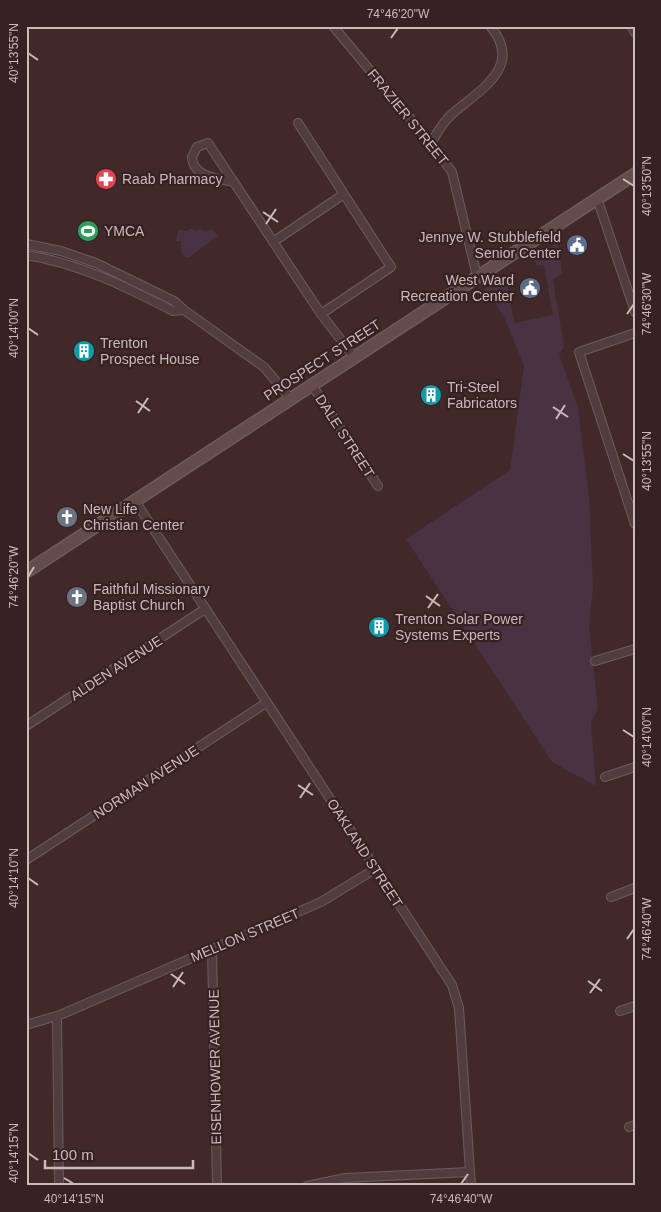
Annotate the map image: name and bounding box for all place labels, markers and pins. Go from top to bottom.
pharmacy icon: Raab Pharmacy [94,167,118,191]
place label: Raab Pharmacy [122,171,222,187]
sports icon: YMCA [76,219,100,243]
place label: YMCA [104,223,145,239]
place label: Jennye W. Stubblefield Senior Center [419,229,561,261]
public building icon: Jennye W. Stubblefield Senior Center [565,233,589,257]
place label: West Ward Recreation Center [400,272,514,304]
public building icon: West Ward Recreation Center [518,276,542,300]
place label: Trenton Prospect House [100,335,200,367]
building icon: Trenton Prospect House [72,339,96,363]
place label: Tri-Steel Fabricators [447,379,517,411]
building icon: Tri-Steel Fabricators [419,383,443,407]
place label: New Life Christian Center [83,501,184,533]
church icon: New Life Christian Center [55,505,79,529]
place label: Faithful Missionary Baptist Church [93,581,210,613]
church icon: Faithful Missionary Baptist Church [65,585,89,609]
place label: Trenton Solar Power Systems Experts [395,611,523,643]
building icon: Trenton Solar Power Systems Experts [367,615,391,639]

